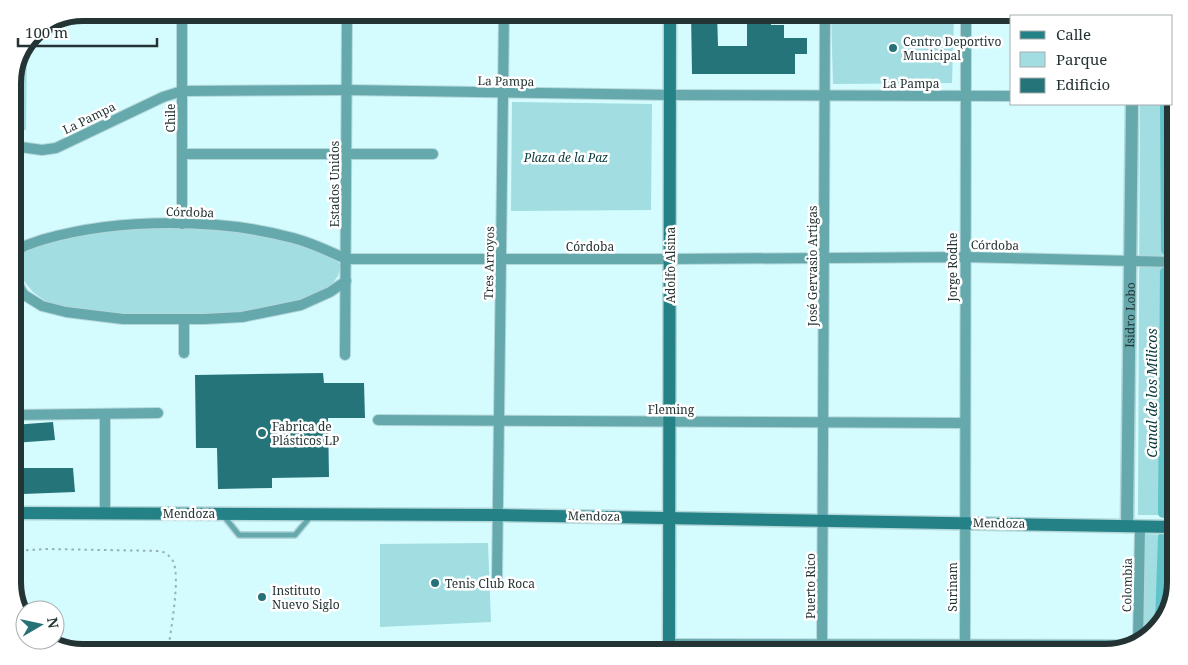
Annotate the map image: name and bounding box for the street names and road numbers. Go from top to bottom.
street label: La Pampa [477,72,535,90]
street label: La Pampa [883,75,940,92]
street label: La Pampa [60,98,118,138]
street label: Chile [162,104,179,132]
street label: Estados Unidos [326,141,343,227]
street label: Córdoba [166,203,215,221]
street label: José Gervasio Artigas [804,206,821,327]
street label: Tres Arroyos [480,226,498,300]
street label: Adolfo Alsina [662,226,679,303]
street label: Jorge Rodhe [944,232,961,303]
street label: Córdoba [971,236,1020,254]
street label: Córdoba [566,238,614,255]
street label: Isidro Lobo [1121,282,1138,348]
street label: Fleming [648,401,695,418]
street label: Mendoza [163,505,216,522]
street label: Mendoza [568,507,621,525]
street label: Mendoza [973,514,1026,532]
street label: Puerto Rico [802,553,819,619]
street label: Colombia [1118,557,1136,612]
street label: Surinam [944,562,961,612]

